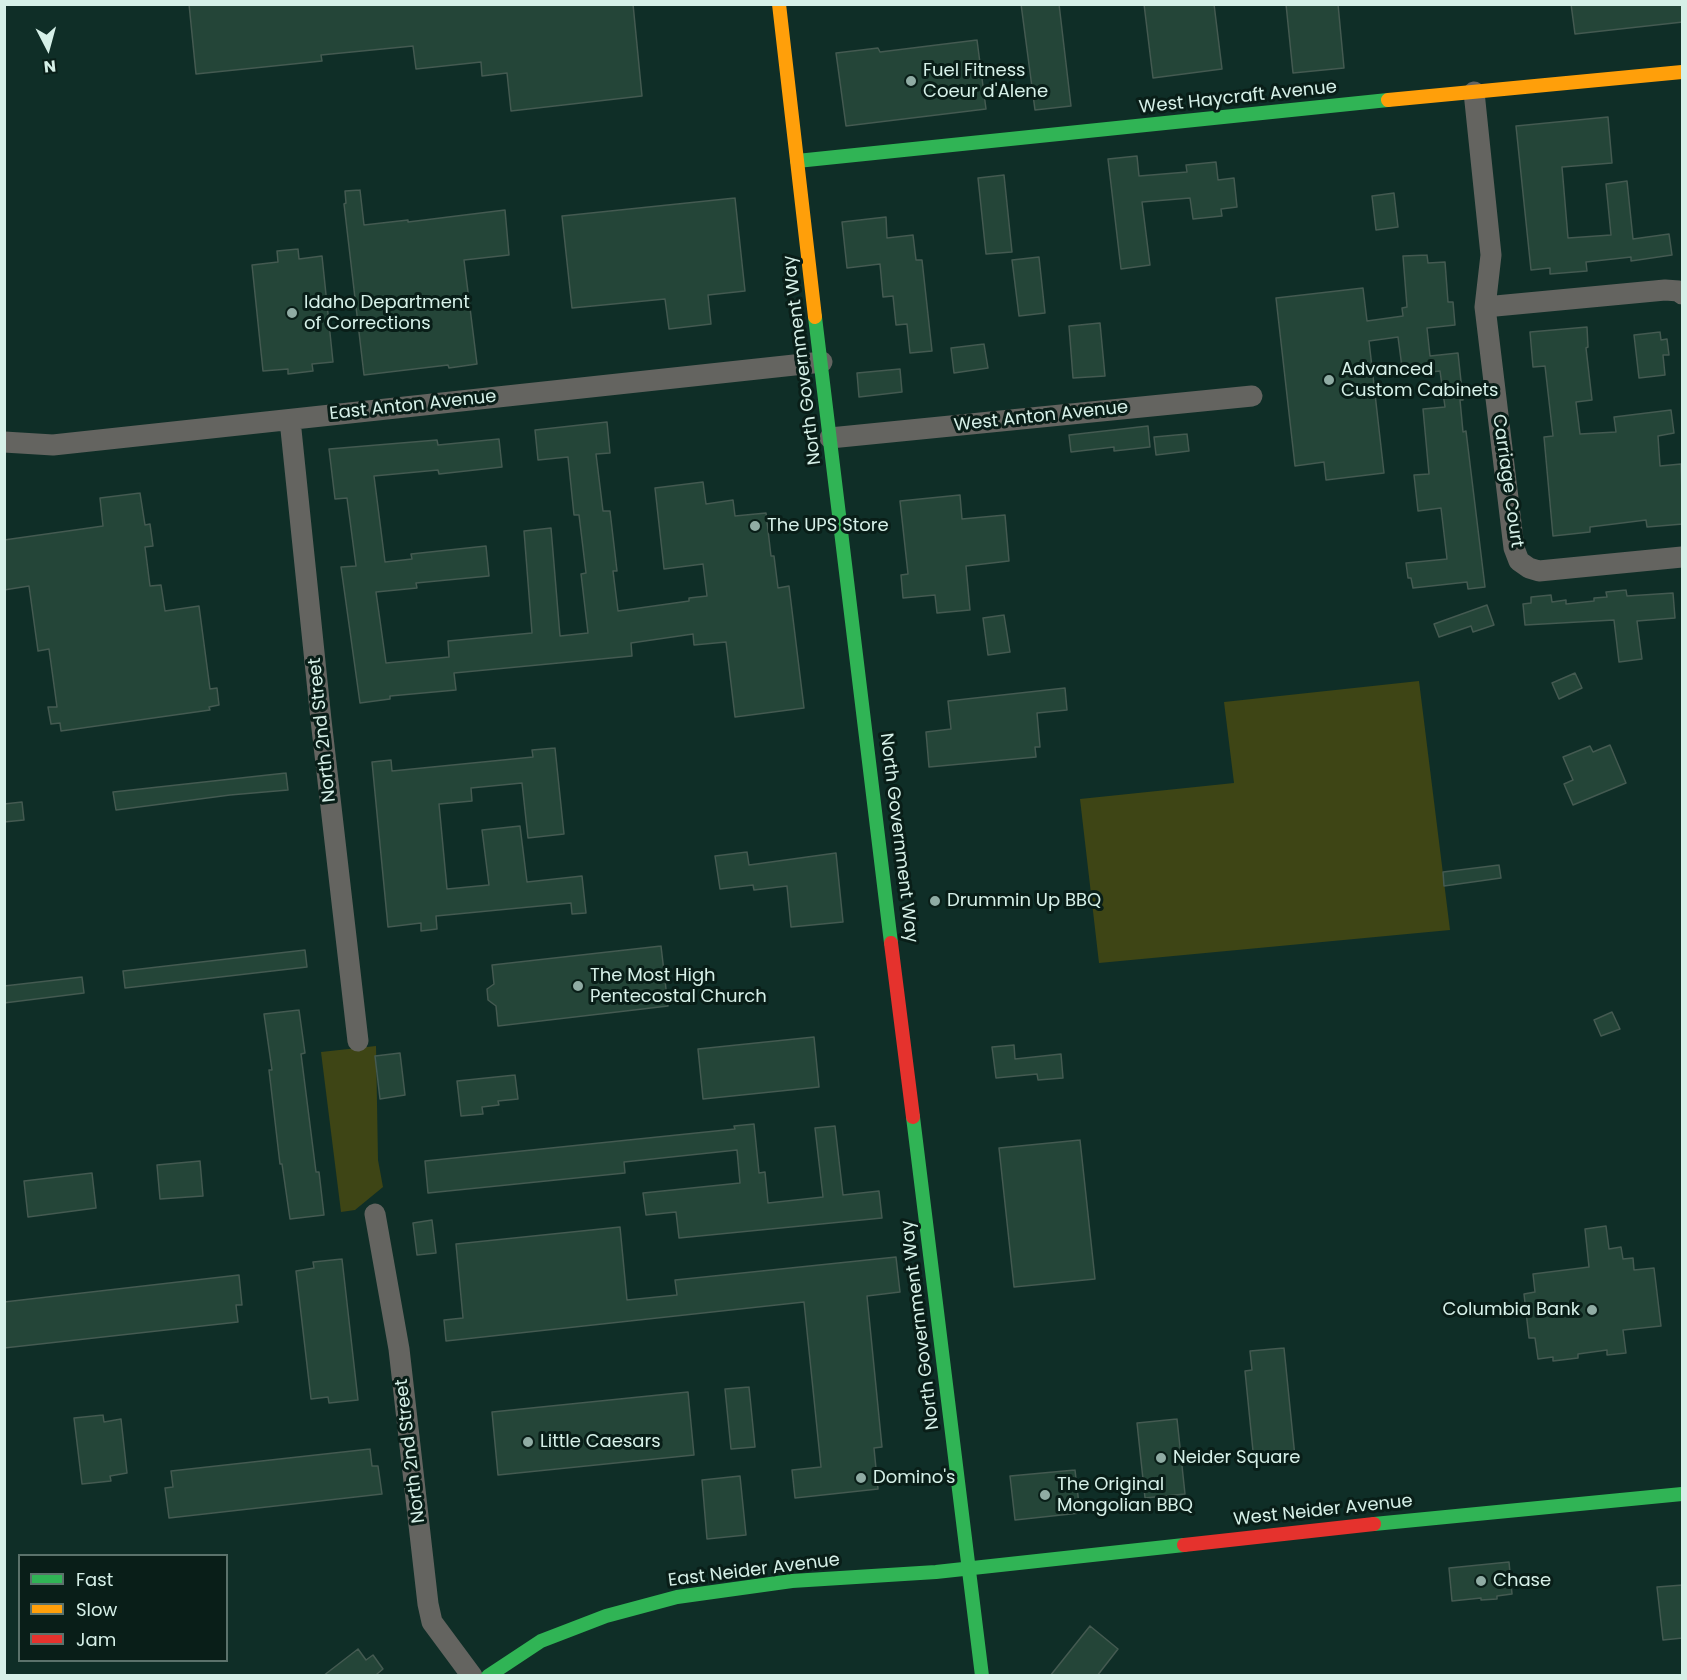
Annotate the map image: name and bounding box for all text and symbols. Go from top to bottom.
north arrow [18,18,78,78]
text: N [43,54,57,78]
place label: Fuel Fitness Coeur d'Alene [923,60,1048,103]
marker: Fuel Fitness Coeur d'Alene [904,74,918,88]
street label: West Haycraft Avenue [1138,77,1338,119]
street label: North Government Way [779,254,827,466]
place label: Idaho Department of Corrections [304,292,470,334]
marker: Idaho Department of Corrections [285,306,299,320]
place label: Advanced Custom Cabinets [1341,359,1499,401]
marker: Advanced Custom Cabinets [1322,373,1336,387]
street label: East Anton Avenue [328,386,498,426]
street label: West Anton Avenue [953,397,1129,437]
street label: Carriage Court [1487,413,1527,549]
place label: The UPS Store [767,515,889,537]
marker: The UPS Store [748,519,762,533]
street label: North 2nd Street [305,657,341,803]
street label: North Government Way [874,732,922,944]
place label: Drummin Up BBQ [947,890,1101,912]
marker: Drummin Up BBQ [928,894,942,908]
place label: The Most High Pentecostal Church [590,965,767,1008]
marker: The Most High Pentecostal Church [571,979,585,993]
street label: North Government Way [897,1219,945,1431]
place label: Columbia Bank [1443,1299,1580,1321]
marker: Columbia Bank [1585,1303,1599,1317]
street label: North 2nd Street [391,1378,431,1524]
place label: Little Caesars [540,1431,661,1453]
marker: Little Caesars [521,1435,535,1449]
place label: Neider Square [1173,1447,1300,1469]
marker: Neider Square [1154,1451,1168,1465]
place label: Domino's [873,1467,956,1489]
marker: Domino's [854,1471,868,1485]
place label: The Original Mongolian BBQ [1057,1474,1193,1516]
marker: The Original Mongolian BBQ [1038,1488,1052,1502]
street label: West Neider Avenue [1232,1491,1414,1531]
street label: East Neider Avenue [667,1550,841,1592]
legend [18,1554,228,1662]
text: Fast [76,1567,113,1592]
place label: Chase [1493,1570,1551,1592]
marker: Chase [1474,1574,1488,1588]
text: Slow [76,1597,117,1622]
text: Jam [76,1627,116,1652]

